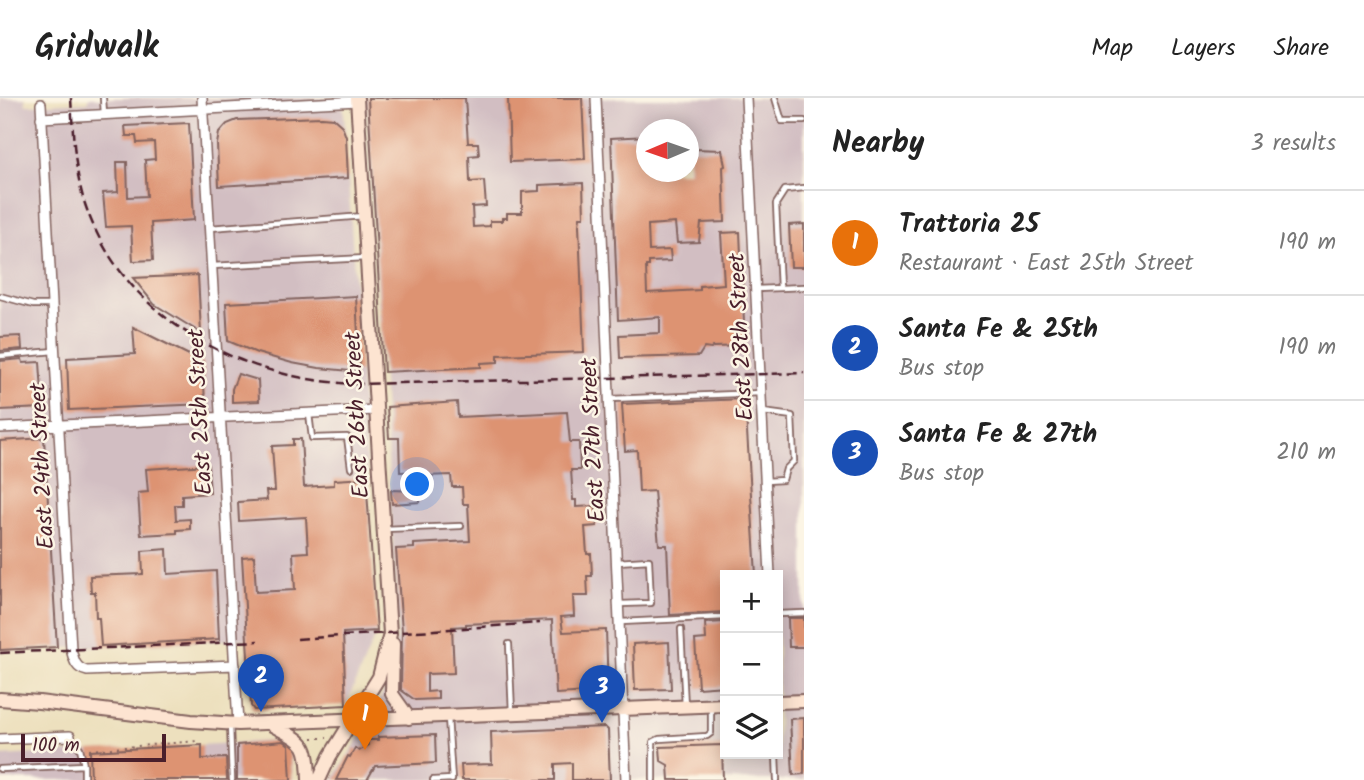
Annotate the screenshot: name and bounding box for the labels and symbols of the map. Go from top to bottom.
north arrow [636,119,699,182]
street label: East 28th Street [720,251,764,422]
street label: East 25th Street [179,327,223,496]
street label: East 26th Street [336,329,380,499]
street label: East 27th Street [572,356,616,523]
street label: East 24th Street [21,380,65,550]
your location [400,467,434,501]
pin: 2 [238,654,284,712]
pin: 3 [579,665,625,723]
pin: 1 [342,692,388,750]
scale bar [21,731,166,763]

